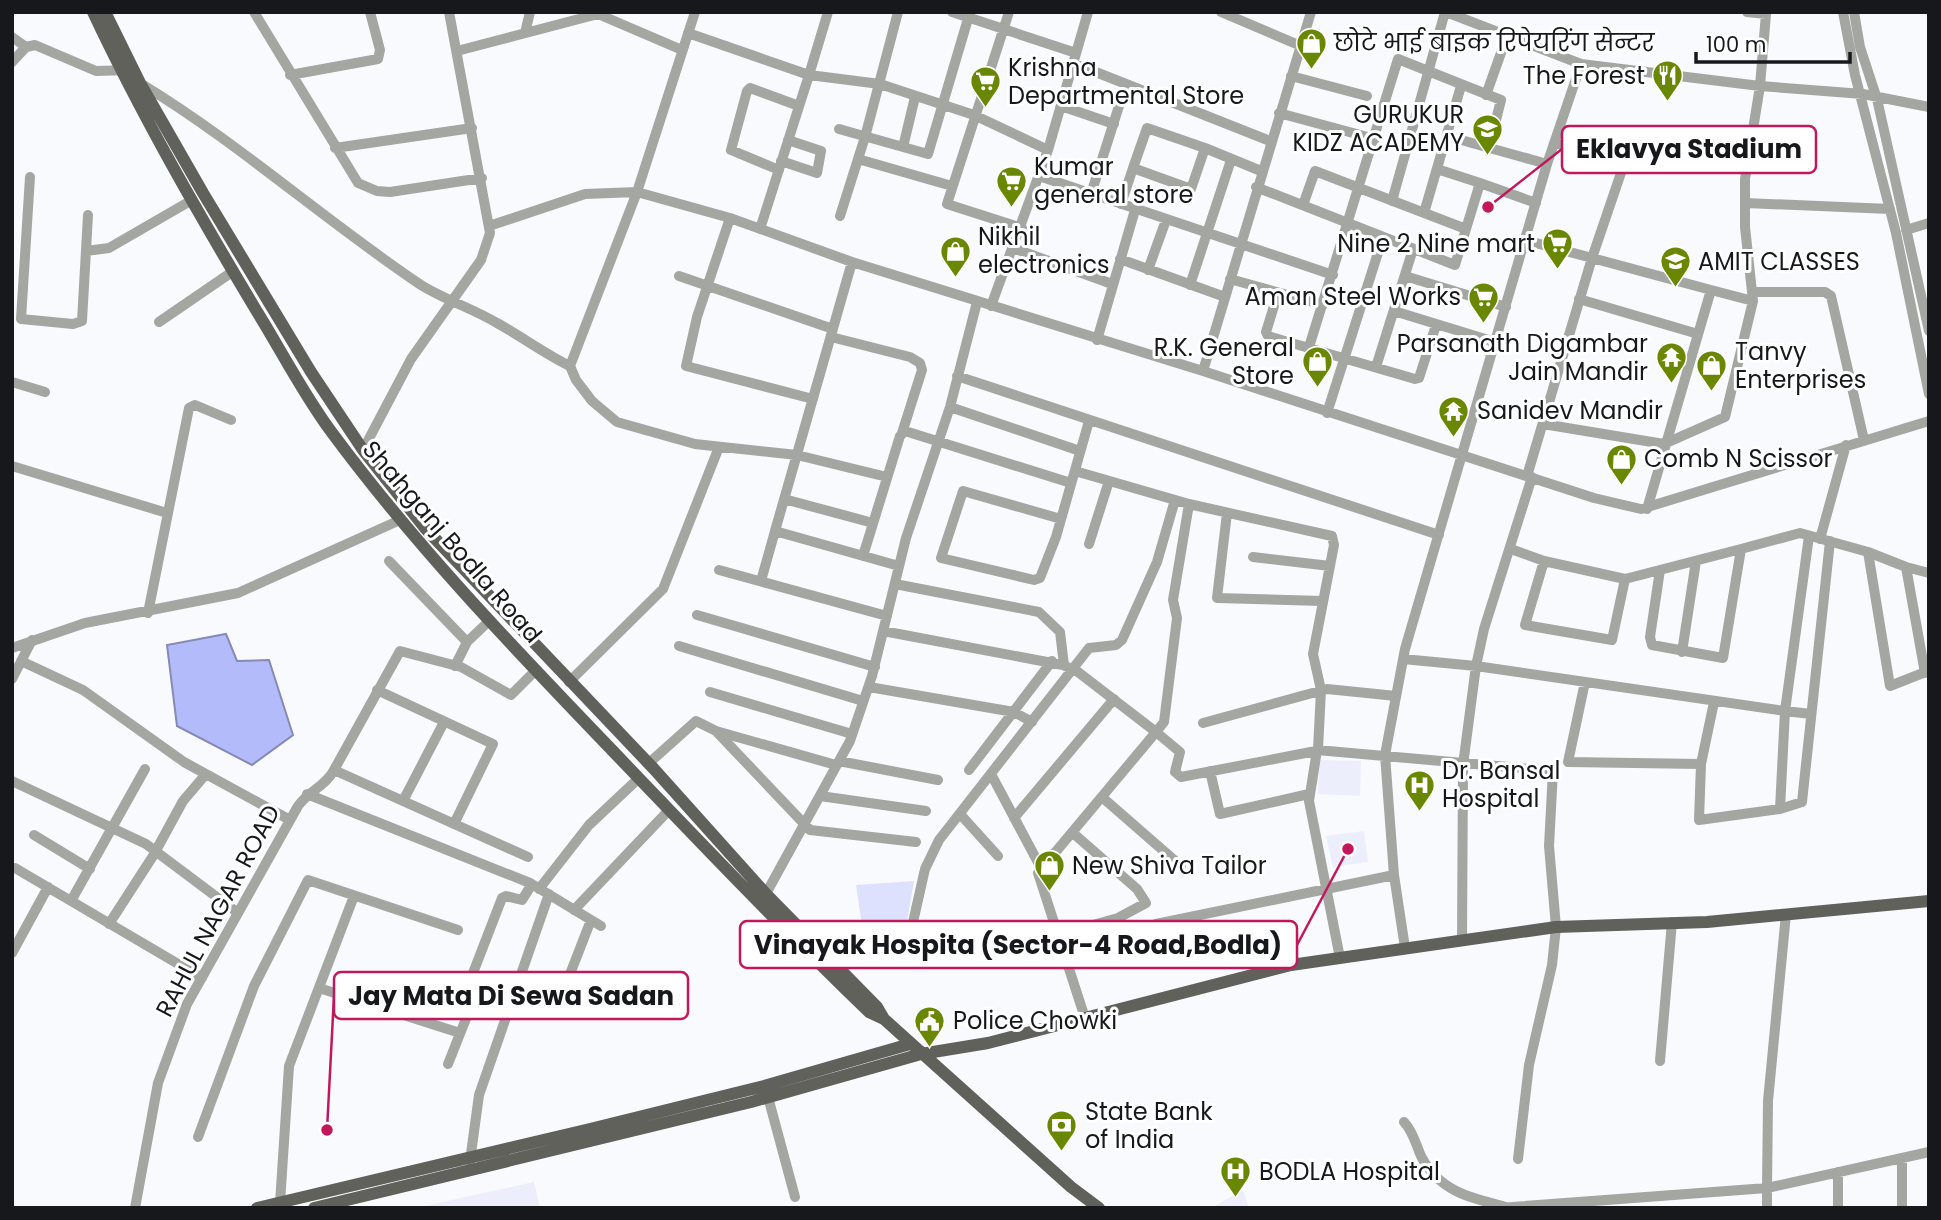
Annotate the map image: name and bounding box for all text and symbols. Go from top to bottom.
scale bar [1696,21,1850,65]
shop icon: छोटे भाई बाइक रिपेयरिंग सेन्टर [1294,26,1328,70]
place label: छोटे भाई बाइक रिपेयरिंग सेन्टर [1333,26,1656,59]
text: 100 m [1706,30,1766,59]
place label: Krishna Departmental Store [1008,51,1244,112]
place label: The Forest [1523,59,1645,92]
restaurant icon: The Forest [1651,59,1685,103]
supermarket icon: Krishna Departmental Store [968,65,1002,109]
place label: GURUKUR KIDZ ACADEMY [1293,98,1464,159]
school or university icon: GURUKUR KIDZ ACADEMY [1470,112,1504,156]
callout: Eklavya Stadium [1562,126,1816,173]
text: Eklavya Stadium [1576,131,1802,167]
place label: Kumar general store [1034,150,1193,211]
supermarket icon: Kumar general store [994,164,1028,208]
place label: Nikhil electronics [978,220,1110,281]
place label: Nine 2 Nine mart [1337,227,1535,260]
supermarket icon: Nine 2 Nine mart [1541,227,1575,271]
shop icon: Nikhil electronics [938,234,972,278]
school or university icon: AMIT CLASSES [1658,245,1692,289]
place label: AMIT CLASSES [1698,245,1860,278]
place label: Aman Steel Works [1245,280,1461,313]
supermarket icon: Aman Steel Works [1467,280,1501,324]
place label: Parsanath Digambar Jain Mandir [1397,327,1648,388]
place label: R.K. General Store [1154,331,1294,392]
place label: Tanvy Enterprises [1735,335,1866,396]
temple icon: Parsanath Digambar Jain Mandir [1654,341,1688,385]
shop icon: R.K. General Store [1300,345,1334,389]
shop icon: Tanvy Enterprises [1695,349,1729,393]
temple icon: Sanidev Mandir [1437,394,1471,438]
place label: Sanidev Mandir [1477,394,1663,427]
street label: Shahganj Bodla Road [355,433,550,650]
shop icon: Comb N Scissor [1604,442,1638,486]
place label: Comb N Scissor [1644,442,1832,475]
place label: Dr. Bansal Hospital [1442,754,1560,815]
hospital icon: Dr. Bansal Hospital [1402,768,1436,812]
street label: RAHUL NAGAR ROAD [148,799,287,1023]
shop icon: New Shiva Tailor [1032,849,1066,893]
place label: New Shiva Tailor [1072,849,1267,882]
callout: Vinayak Hospita (Sector-4 Road,Bodla) [740,921,1297,968]
text: Vinayak Hospita (Sector-4 Road,Bodla) [754,927,1282,963]
callout: Jay Mata Di Sewa Sadan [334,972,688,1019]
text: Jay Mata Di Sewa Sadan [348,978,674,1014]
public building icon: Police Chowki [913,1004,947,1048]
place label: Police Chowki [953,1004,1117,1037]
place label: State Bank of India [1085,1095,1213,1156]
bank icon: State Bank of India [1045,1109,1079,1153]
hospital icon: BODLA Hospital [1219,1155,1253,1199]
place label: BODLA Hospital [1259,1155,1440,1188]

